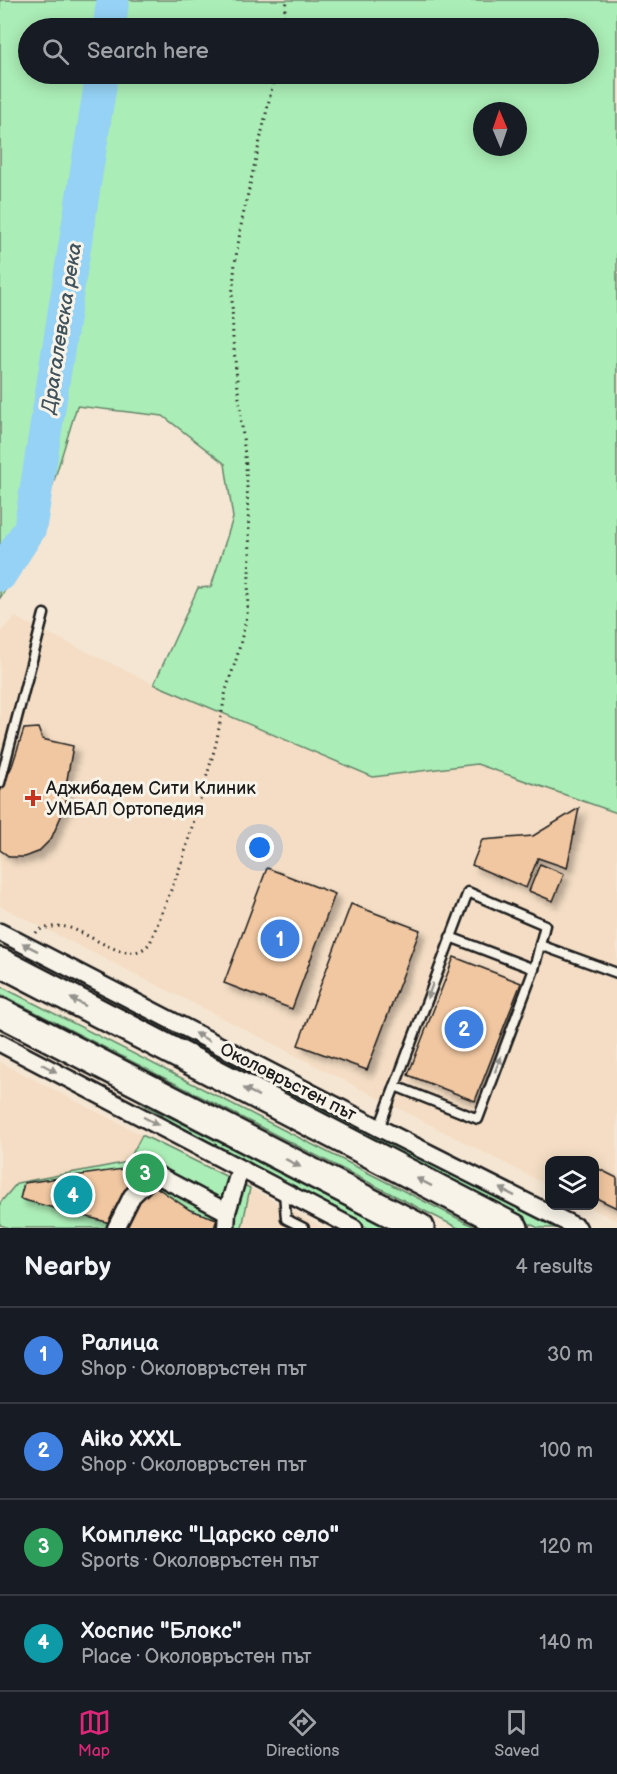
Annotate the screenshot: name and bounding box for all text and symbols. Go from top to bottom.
search box [18,18,599,84]
icon: search [39,35,72,68]
text: Search here [87,38,209,65]
north arrow [473,102,527,156]
water label: Драгалевска река [36,241,87,417]
place label: Аджибадем Сити Клиник УМБАЛ Ортопедия [45,778,256,820]
marker: Аджибадем Сити Клиник УМБАЛ Ортопедия [24,789,42,807]
your location [245,833,274,862]
pin: 1 [260,916,300,962]
one-way arrow [21,942,38,951]
one-way arrow [425,983,435,1001]
one-way arrow [69,998,87,1008]
pin: 2 [444,1006,484,1052]
one-way arrow [194,1032,211,1042]
street label: Околовръстен път [216,1039,360,1126]
one-way arrow [494,1055,504,1073]
one-way arrow [41,1064,58,1073]
one-way arrow [242,1087,259,1097]
one-way arrow [142,1116,159,1126]
pin: 3 [126,1150,164,1196]
map controls [545,1156,599,1210]
button: layers [545,1156,599,1210]
one-way arrow [284,1159,301,1168]
pin: 4 [54,1172,92,1218]
one-way arrow [416,1177,433,1187]
one-way arrow [499,1188,516,1197]
text: Nearby [24,1252,111,1283]
text: 4 results [515,1255,593,1279]
text: Ралица [81,1330,159,1357]
text: 1 [39,1343,48,1367]
text: 30 m [547,1343,593,1367]
text: Shop · Околовръстен път [81,1357,307,1381]
text: Aiko XXXL [81,1426,181,1453]
text: 2 [38,1439,49,1463]
text: 100 m [540,1439,593,1463]
text: Shop · Околовръстен път [81,1453,307,1477]
text: Комплекс "Царско село" [81,1522,339,1549]
text: 3 [38,1535,49,1559]
text: 120 m [540,1535,593,1559]
text: Sports · Околовръстен път [81,1549,319,1573]
text: Хоспис "Блокс" [81,1618,242,1645]
text: 4 [38,1631,49,1655]
text: 140 m [539,1631,593,1655]
text: Place · Околовръстен път [81,1645,311,1669]
tab: Map [78,1706,111,1761]
tab: Directions [266,1706,339,1761]
tab: Saved [494,1706,539,1761]

